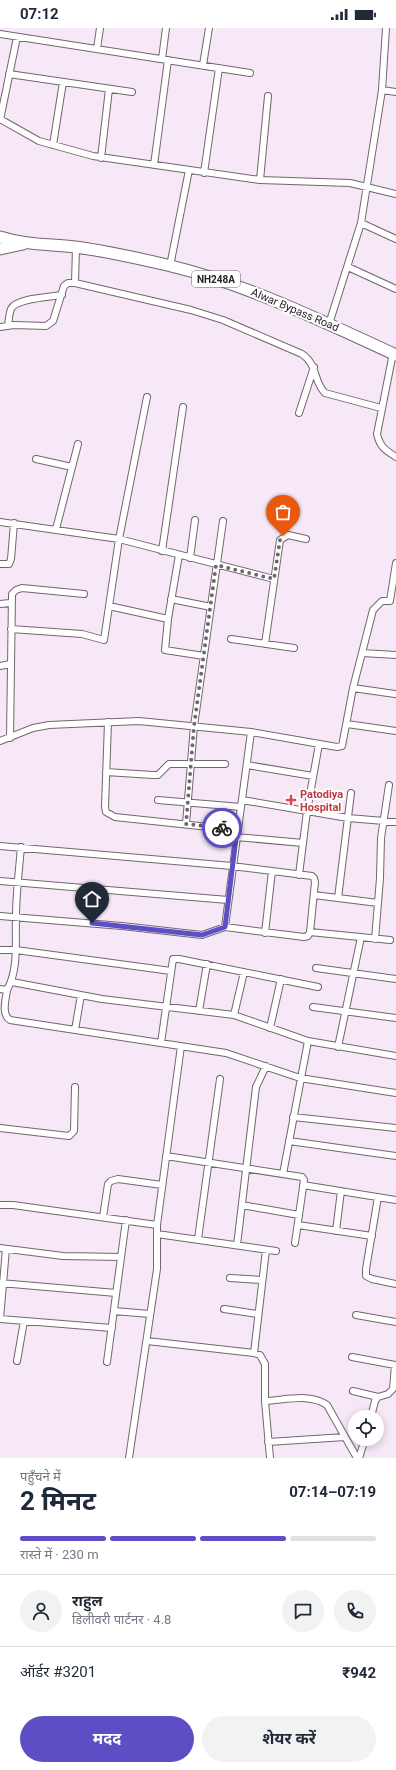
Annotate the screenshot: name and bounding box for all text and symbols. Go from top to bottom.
text: 07:12 [20,5,59,23]
road number: NH248A [192,271,240,287]
street label: Alwar Bypass Road [249,286,341,334]
pin [266,495,300,536]
icon: bag [272,501,294,523]
place label: Patodiya Hospital [300,788,343,814]
marker: Patodiya Hospital [285,794,297,806]
courier [202,808,242,848]
icon: bike [211,817,233,839]
pin [75,882,109,923]
icon: home [81,888,103,910]
map controls [348,1410,384,1446]
button: locate [348,1410,384,1446]
text: पहुँचने में [20,1469,61,1484]
text: 07:14–07:19 [289,1483,376,1501]
text: 2 मिनट [20,1486,96,1516]
text: रास्ते में · 230 m [20,1547,99,1562]
button: person [20,1590,62,1632]
button: chat [282,1590,324,1632]
button: phone [334,1590,376,1632]
text: राहुल [72,1592,103,1610]
text: डिलीवरी पार्टनर · 4.8 [72,1612,171,1627]
text: ऑर्डर #3201 [20,1663,96,1681]
text: ₹942 [342,1664,376,1682]
button: मदद [20,1716,194,1762]
button: शेयर करें [202,1716,376,1762]

